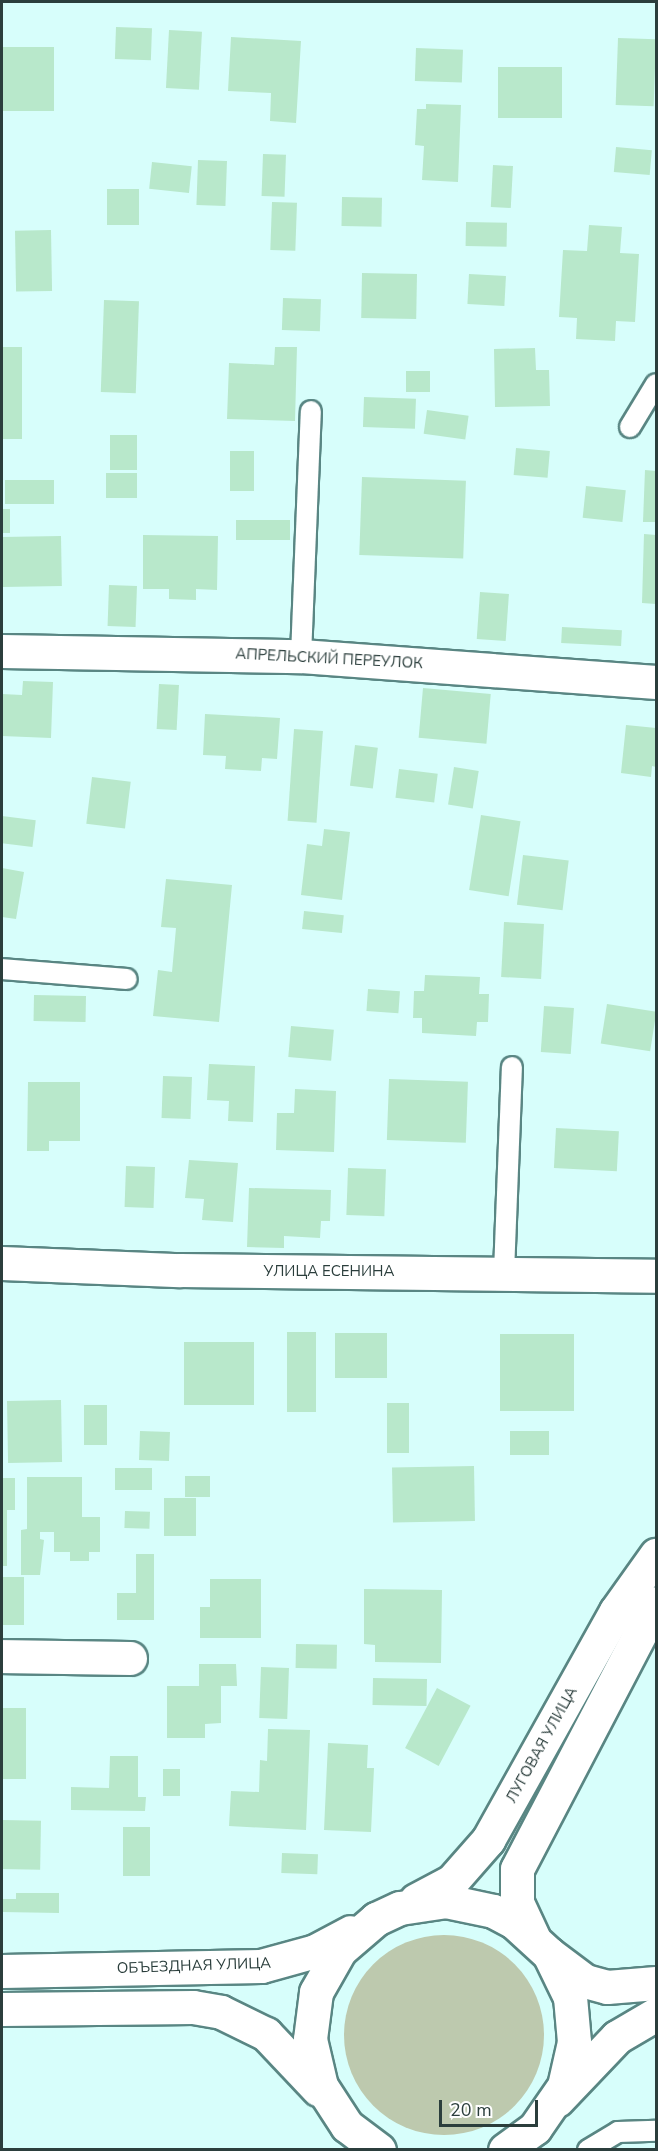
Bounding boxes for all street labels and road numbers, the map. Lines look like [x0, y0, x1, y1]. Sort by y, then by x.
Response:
street label: АПРЕЛЬСКИЙ ПЕРЕУЛОК [235, 645, 423, 673]
street label: УЛИЦА ЕСЕНИНА [264, 1263, 394, 1281]
street label: ЛУГОВАЯ УЛИЦА [503, 1684, 581, 1806]
street label: ОБЪЕЗДНАЯ УЛИЦА [117, 1954, 271, 1978]

